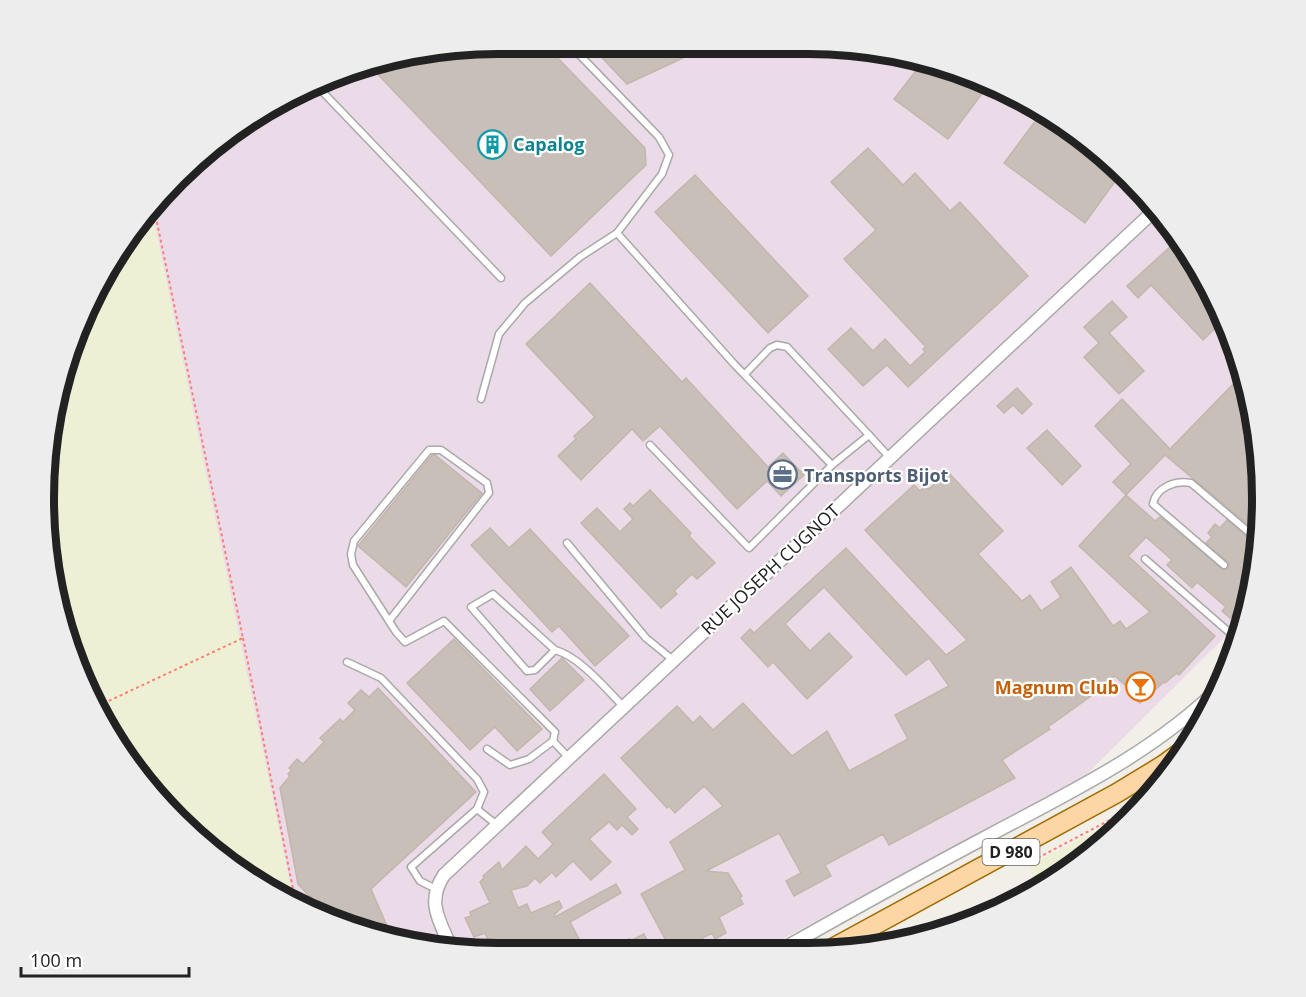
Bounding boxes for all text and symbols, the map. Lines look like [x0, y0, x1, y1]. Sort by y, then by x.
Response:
building icon: Capalog [476, 128, 508, 160]
place label: Capalog [513, 132, 584, 156]
office icon: Transports Bijot [767, 459, 799, 491]
place label: Transports Bijot [804, 463, 949, 487]
street label: RUE JOSEPH CUGNOT [695, 498, 845, 640]
bar icon: Magnum Club [1124, 671, 1156, 703]
place label: Magnum Club [995, 675, 1119, 699]
road number: D 980 [982, 839, 1040, 865]
scale bar [21, 940, 189, 978]
text: 100 m [30, 948, 82, 972]

